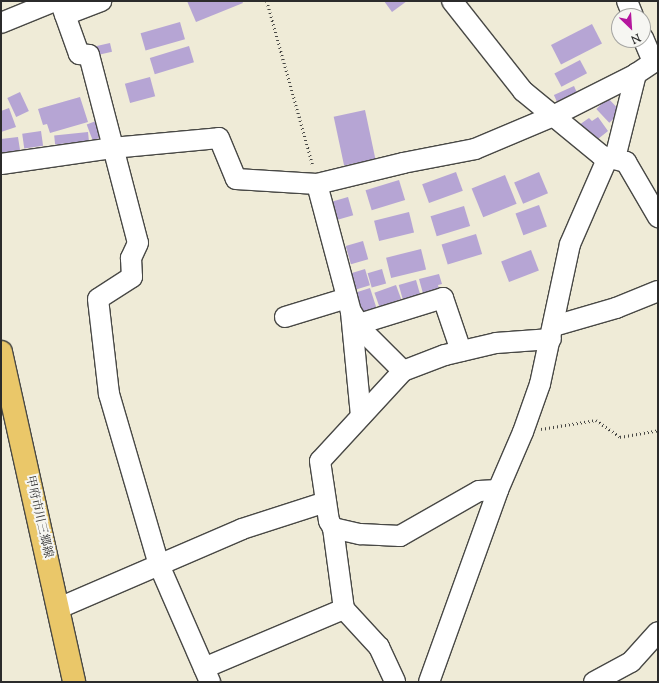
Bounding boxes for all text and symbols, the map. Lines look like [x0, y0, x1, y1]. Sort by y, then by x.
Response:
north arrow [611, 8, 651, 48]
text: N [628, 29, 643, 47]
street label: 甲府市川三郷線 [22, 474, 54, 560]

